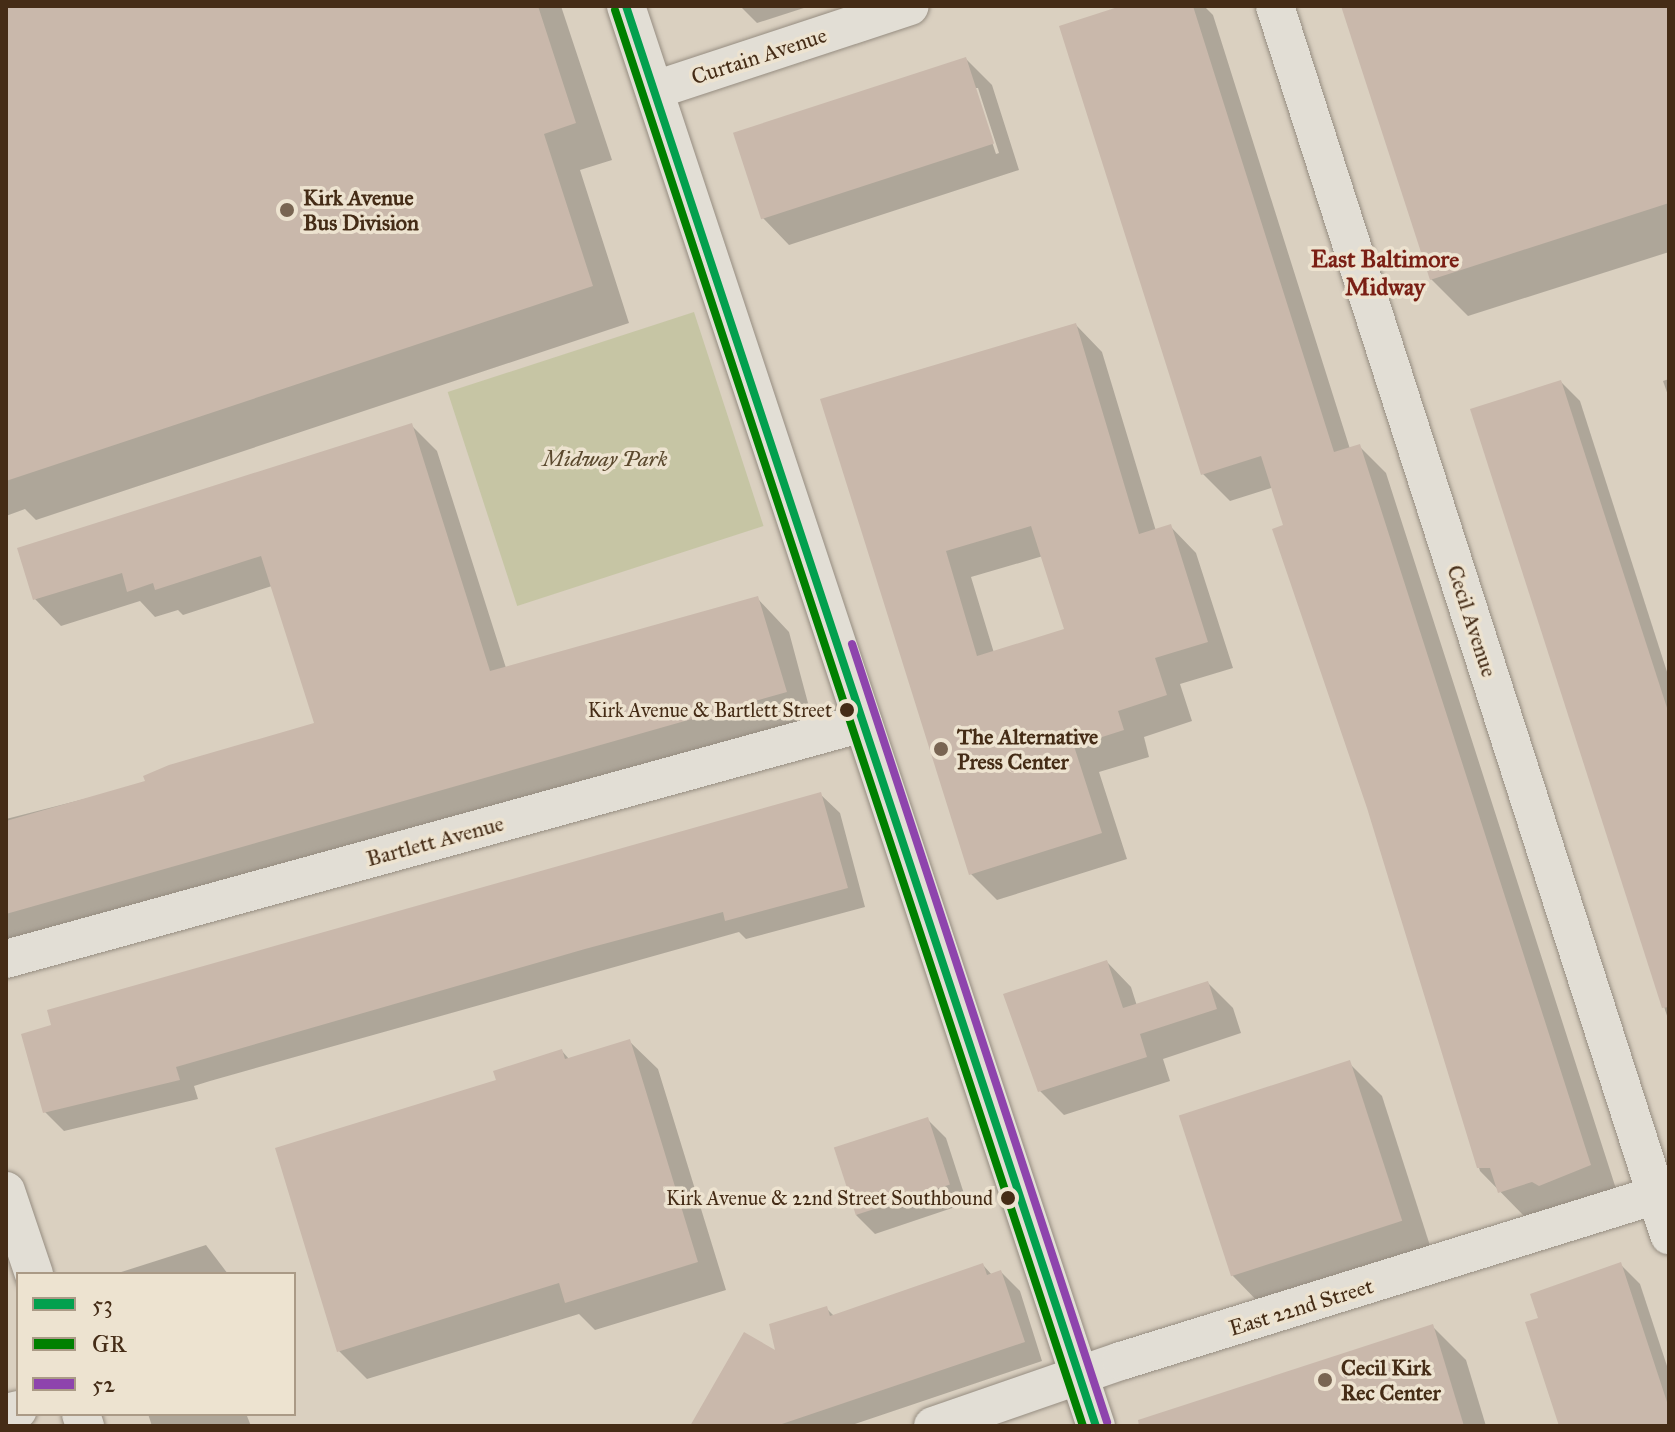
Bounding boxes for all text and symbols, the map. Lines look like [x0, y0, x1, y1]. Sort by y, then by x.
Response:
street label: Curtain Avenue [688, 22, 830, 90]
place label: Kirk Avenue Bus Division [303, 184, 419, 236]
marker: Kirk Avenue Bus Division [278, 201, 296, 219]
district label: East Baltimore Midway [1311, 246, 1459, 302]
park label: Midway Park [542, 446, 668, 472]
street label: Cecil Avenue [1441, 562, 1503, 680]
place label: Kirk Avenue & Bartlett Street [588, 698, 832, 722]
marker: Kirk Avenue & Bartlett Street [839, 702, 855, 718]
place label: The Alternative Press Center [957, 723, 1098, 774]
marker: The Alternative Press Center [932, 740, 950, 758]
street label: Bartlett Avenue [363, 810, 507, 872]
place label: Kirk Avenue & 22nd Street Southbound [666, 1186, 993, 1210]
marker: Kirk Avenue & 22nd Street Southbound [1000, 1190, 1016, 1206]
legend [16, 1272, 296, 1416]
street label: East 22nd Street [1226, 1273, 1376, 1341]
text: 53 [92, 1289, 113, 1319]
text: GR [92, 1329, 126, 1359]
place label: Cecil Kirk Rec Center [1341, 1354, 1441, 1406]
text: 52 [92, 1369, 115, 1399]
marker: Cecil Kirk Rec Center [1316, 1371, 1334, 1389]

